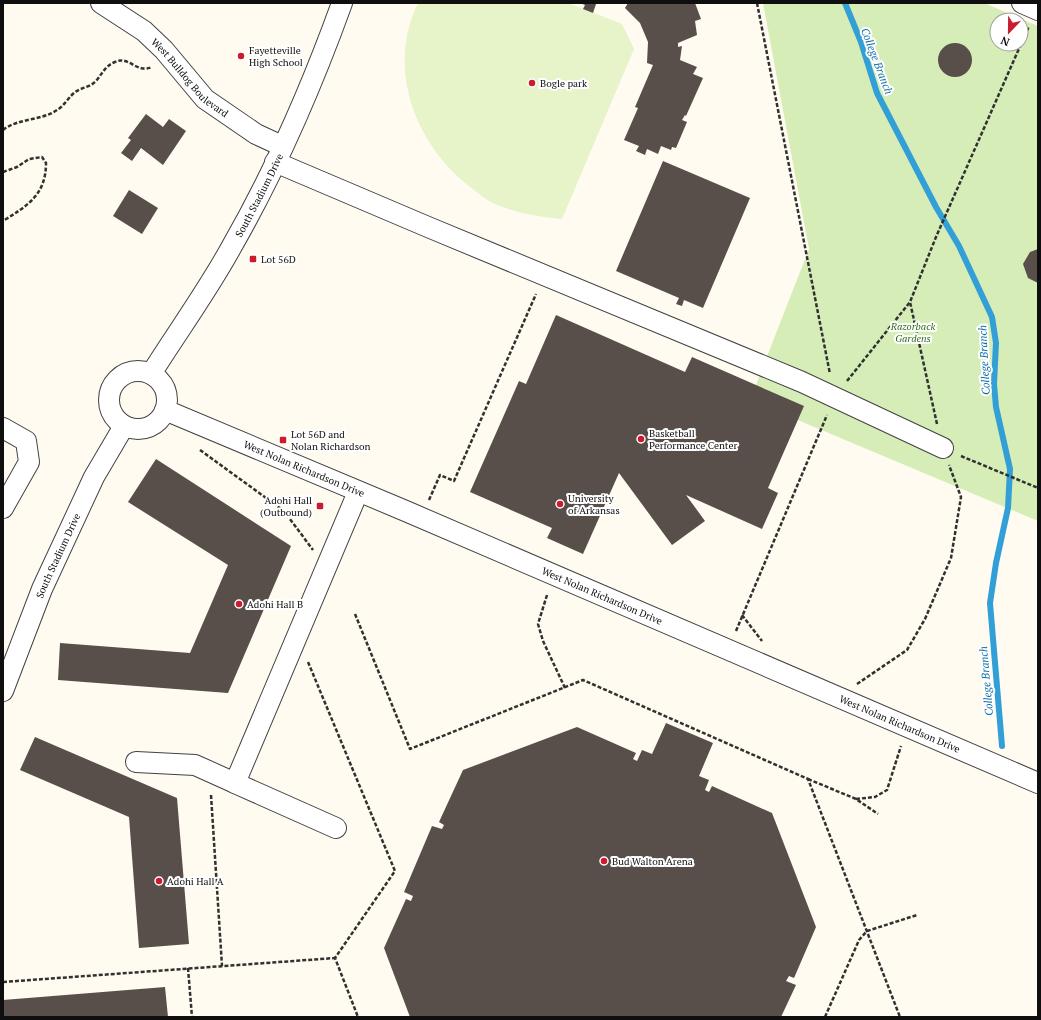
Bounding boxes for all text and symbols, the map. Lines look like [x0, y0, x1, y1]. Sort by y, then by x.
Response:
north arrow [989, 12, 1029, 52]
water label: College Branch [858, 26, 896, 96]
text: N [998, 33, 1012, 49]
street label: West Bulldog Boulevard [148, 35, 231, 120]
place label: Fayetteville High School [249, 44, 303, 69]
marker: Fayetteville High School [236, 51, 246, 61]
place label: Bogle park [540, 77, 588, 90]
marker: Bogle park [527, 78, 537, 88]
street label: South Stadium Drive [232, 152, 286, 239]
place label: Lot 56D [261, 253, 296, 266]
marker: Lot 56D [248, 254, 258, 264]
park label: Razorback Gardens [890, 320, 935, 345]
water label: College Branch [975, 325, 993, 395]
place label: Basketball Performance Center [649, 427, 738, 452]
place label: Lot 56D and Nolan Richardson [291, 428, 370, 453]
marker: Basketball Performance Center [636, 434, 646, 444]
marker: Lot 56D and Nolan Richardson [278, 435, 288, 445]
street label: West Nolan Richardson Drive [242, 438, 367, 500]
place label: University of Arkansas [568, 492, 620, 517]
place label: Adohi Hall (Outbound) [260, 494, 312, 519]
marker: University of Arkansas [555, 499, 565, 509]
marker: Adohi Hall (Outbound) [315, 501, 325, 511]
street label: South Stadium Drive [33, 511, 83, 600]
street label: West Nolan Richardson Drive [540, 564, 664, 628]
place label: Adohi Hall B [247, 598, 303, 611]
marker: Adohi Hall B [234, 599, 244, 609]
water label: College Branch [976, 645, 996, 717]
street label: West Nolan Richardson Drive [837, 692, 962, 756]
place label: Bud Walton Arena [612, 855, 693, 868]
marker: Bud Walton Arena [599, 856, 609, 866]
place label: Adohi Hall A [167, 875, 224, 888]
marker: Adohi Hall A [154, 876, 164, 886]

